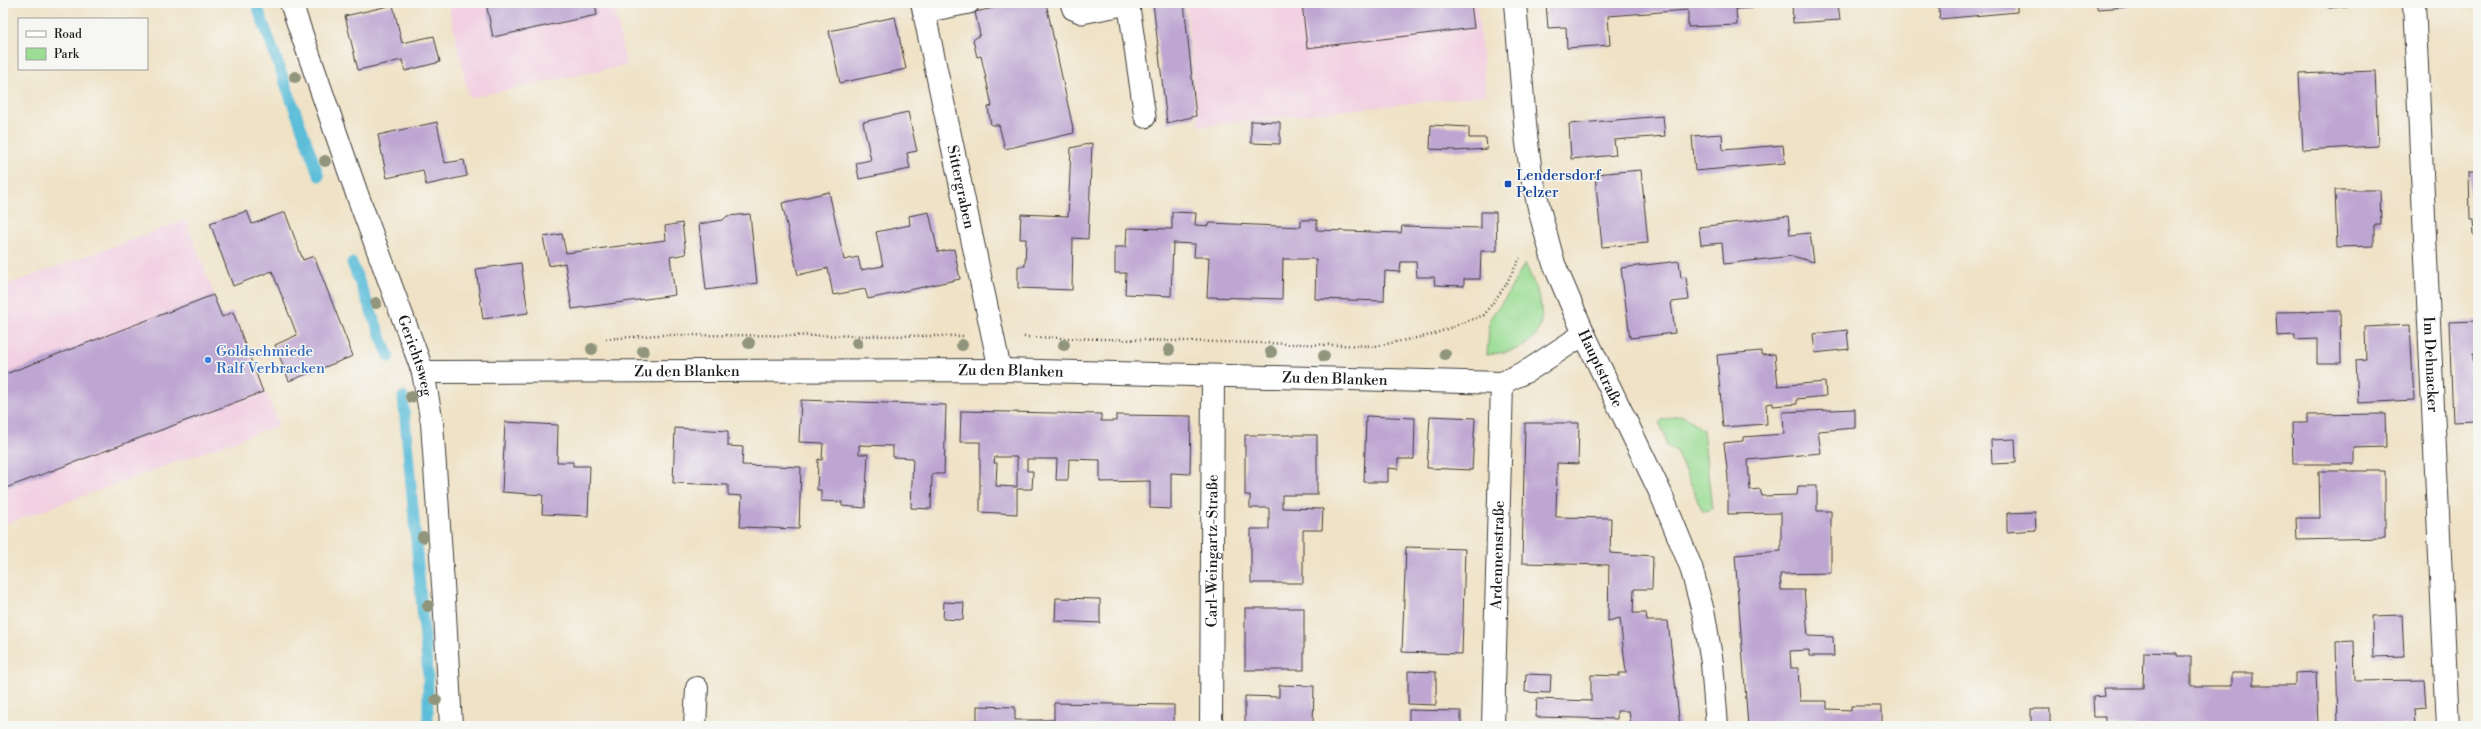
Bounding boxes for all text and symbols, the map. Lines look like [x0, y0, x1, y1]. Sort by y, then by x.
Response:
legend [18, 18, 148, 70]
text: Road [54, 27, 82, 42]
text: Park [54, 47, 80, 62]
street label: Sittergraben [942, 143, 979, 231]
place label: Lendersdorf Pelzer [1516, 166, 1601, 202]
marker: Lendersdorf Pelzer [1503, 179, 1513, 189]
street label: Gerichtsweg [393, 312, 436, 398]
street label: Im Dehnacker [2419, 316, 2442, 414]
street label: Hauptstraße [1573, 327, 1627, 411]
place label: Goldschmiede Ralf Verbracken [216, 342, 325, 378]
marker: Goldschmiede Ralf Verbracken [203, 355, 213, 365]
street label: Zu den Blanken [958, 361, 1064, 382]
street label: Zu den Blanken [634, 362, 740, 381]
street label: Zu den Blanken [1282, 368, 1388, 390]
street label: Carl-Weingartz-Straße [1203, 474, 1222, 628]
street label: Ardennenstraße [1487, 500, 1509, 611]

